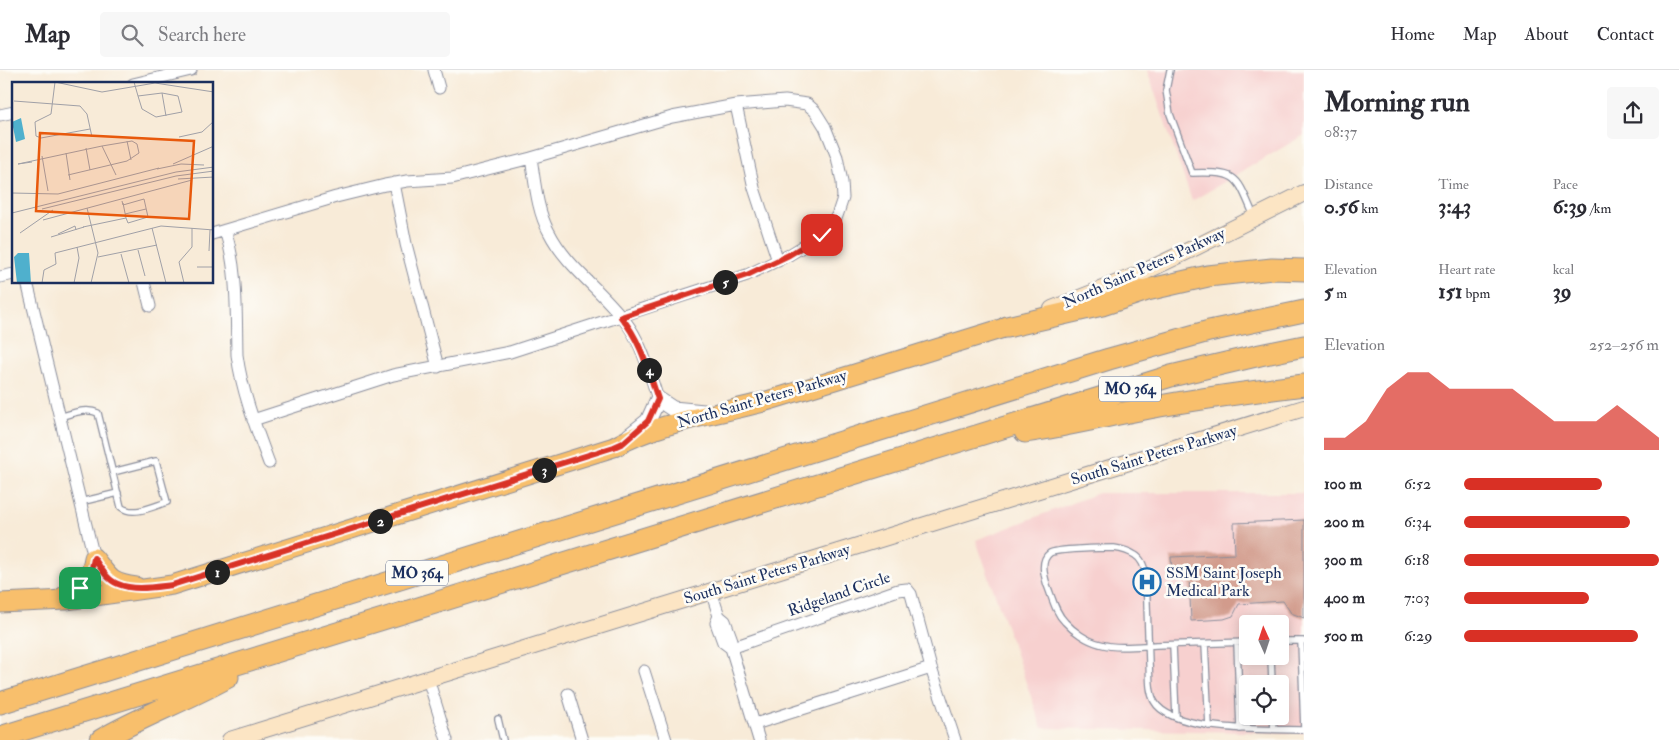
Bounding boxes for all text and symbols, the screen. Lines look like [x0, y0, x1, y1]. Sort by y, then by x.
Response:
search box [100, 12, 450, 57]
text: Map [25, 19, 70, 50]
icon: search [118, 21, 146, 49]
text: Search here [158, 23, 246, 47]
text: Home [1390, 23, 1435, 46]
text: Map [1463, 23, 1497, 46]
text: About [1525, 23, 1569, 46]
text: Contact [1597, 23, 1654, 46]
inset map [12, 82, 214, 284]
text: Morning run [1324, 85, 1470, 120]
button: share [1607, 87, 1659, 139]
text: 08:37 [1324, 122, 1357, 142]
text: Distance [1324, 176, 1373, 193]
text: Time [1438, 176, 1469, 193]
text: Pace [1553, 176, 1578, 193]
text: 0.56 [1324, 193, 1358, 220]
text: 3:43 [1438, 193, 1471, 220]
text: 6:39 [1553, 193, 1587, 220]
text: km [1358, 200, 1379, 217]
text: /km [1587, 200, 1611, 217]
pin [801, 214, 843, 256]
icon: check [808, 221, 836, 249]
street label: North Saint Peters Parkway [1060, 223, 1229, 313]
text: Elevation [1324, 261, 1377, 278]
text: Heart rate [1438, 261, 1495, 278]
text: kcal [1553, 261, 1574, 278]
pin: 5 [712, 270, 738, 294]
text: 5 [722, 274, 729, 291]
text: 5 [1324, 278, 1333, 305]
text: 151 [1438, 278, 1463, 305]
text: 39 [1553, 278, 1571, 305]
text: m [1333, 285, 1347, 302]
text: bpm [1463, 285, 1490, 302]
text: Elevation [1324, 335, 1385, 355]
text: 252–256 m [1589, 335, 1659, 355]
pin: 4 [636, 358, 662, 382]
text: 4 [646, 362, 653, 379]
street label: North Saint Peters Parkway [675, 365, 850, 433]
road number: MO 364 [1099, 376, 1161, 402]
street label: South Saint Peters Parkway [1068, 420, 1240, 490]
pin: 3 [532, 458, 556, 482]
text: 3 [542, 462, 547, 479]
text: 100 m [1324, 474, 1362, 494]
text: 6:52 [1404, 474, 1431, 494]
pin: 2 [368, 508, 392, 534]
text: 200 m [1324, 512, 1364, 532]
text: 6:34 [1404, 512, 1431, 532]
text: 2 [377, 513, 384, 530]
street label: South Saint Peters Parkway [681, 539, 853, 609]
text: 300 m [1324, 550, 1362, 570]
text: 6:18 [1404, 550, 1429, 570]
pin: 1 [204, 560, 230, 584]
road number: MO 364 [386, 560, 448, 586]
place label: SSM Saint Joseph Medical Park [1166, 563, 1282, 601]
text: 1 [215, 564, 220, 581]
pin [59, 567, 101, 609]
street label: Ridgeland Circle [785, 567, 893, 621]
hospital icon: SSM Saint Joseph Medical Park [1132, 567, 1162, 597]
icon: arrive [66, 574, 94, 602]
text: 400 m [1324, 588, 1365, 608]
text: 7:03 [1404, 588, 1430, 608]
north arrow [1239, 615, 1289, 665]
map controls [1239, 615, 1289, 725]
text: 500 m [1324, 626, 1363, 646]
text: 6:29 [1404, 626, 1432, 646]
button: locate [1239, 675, 1289, 725]

